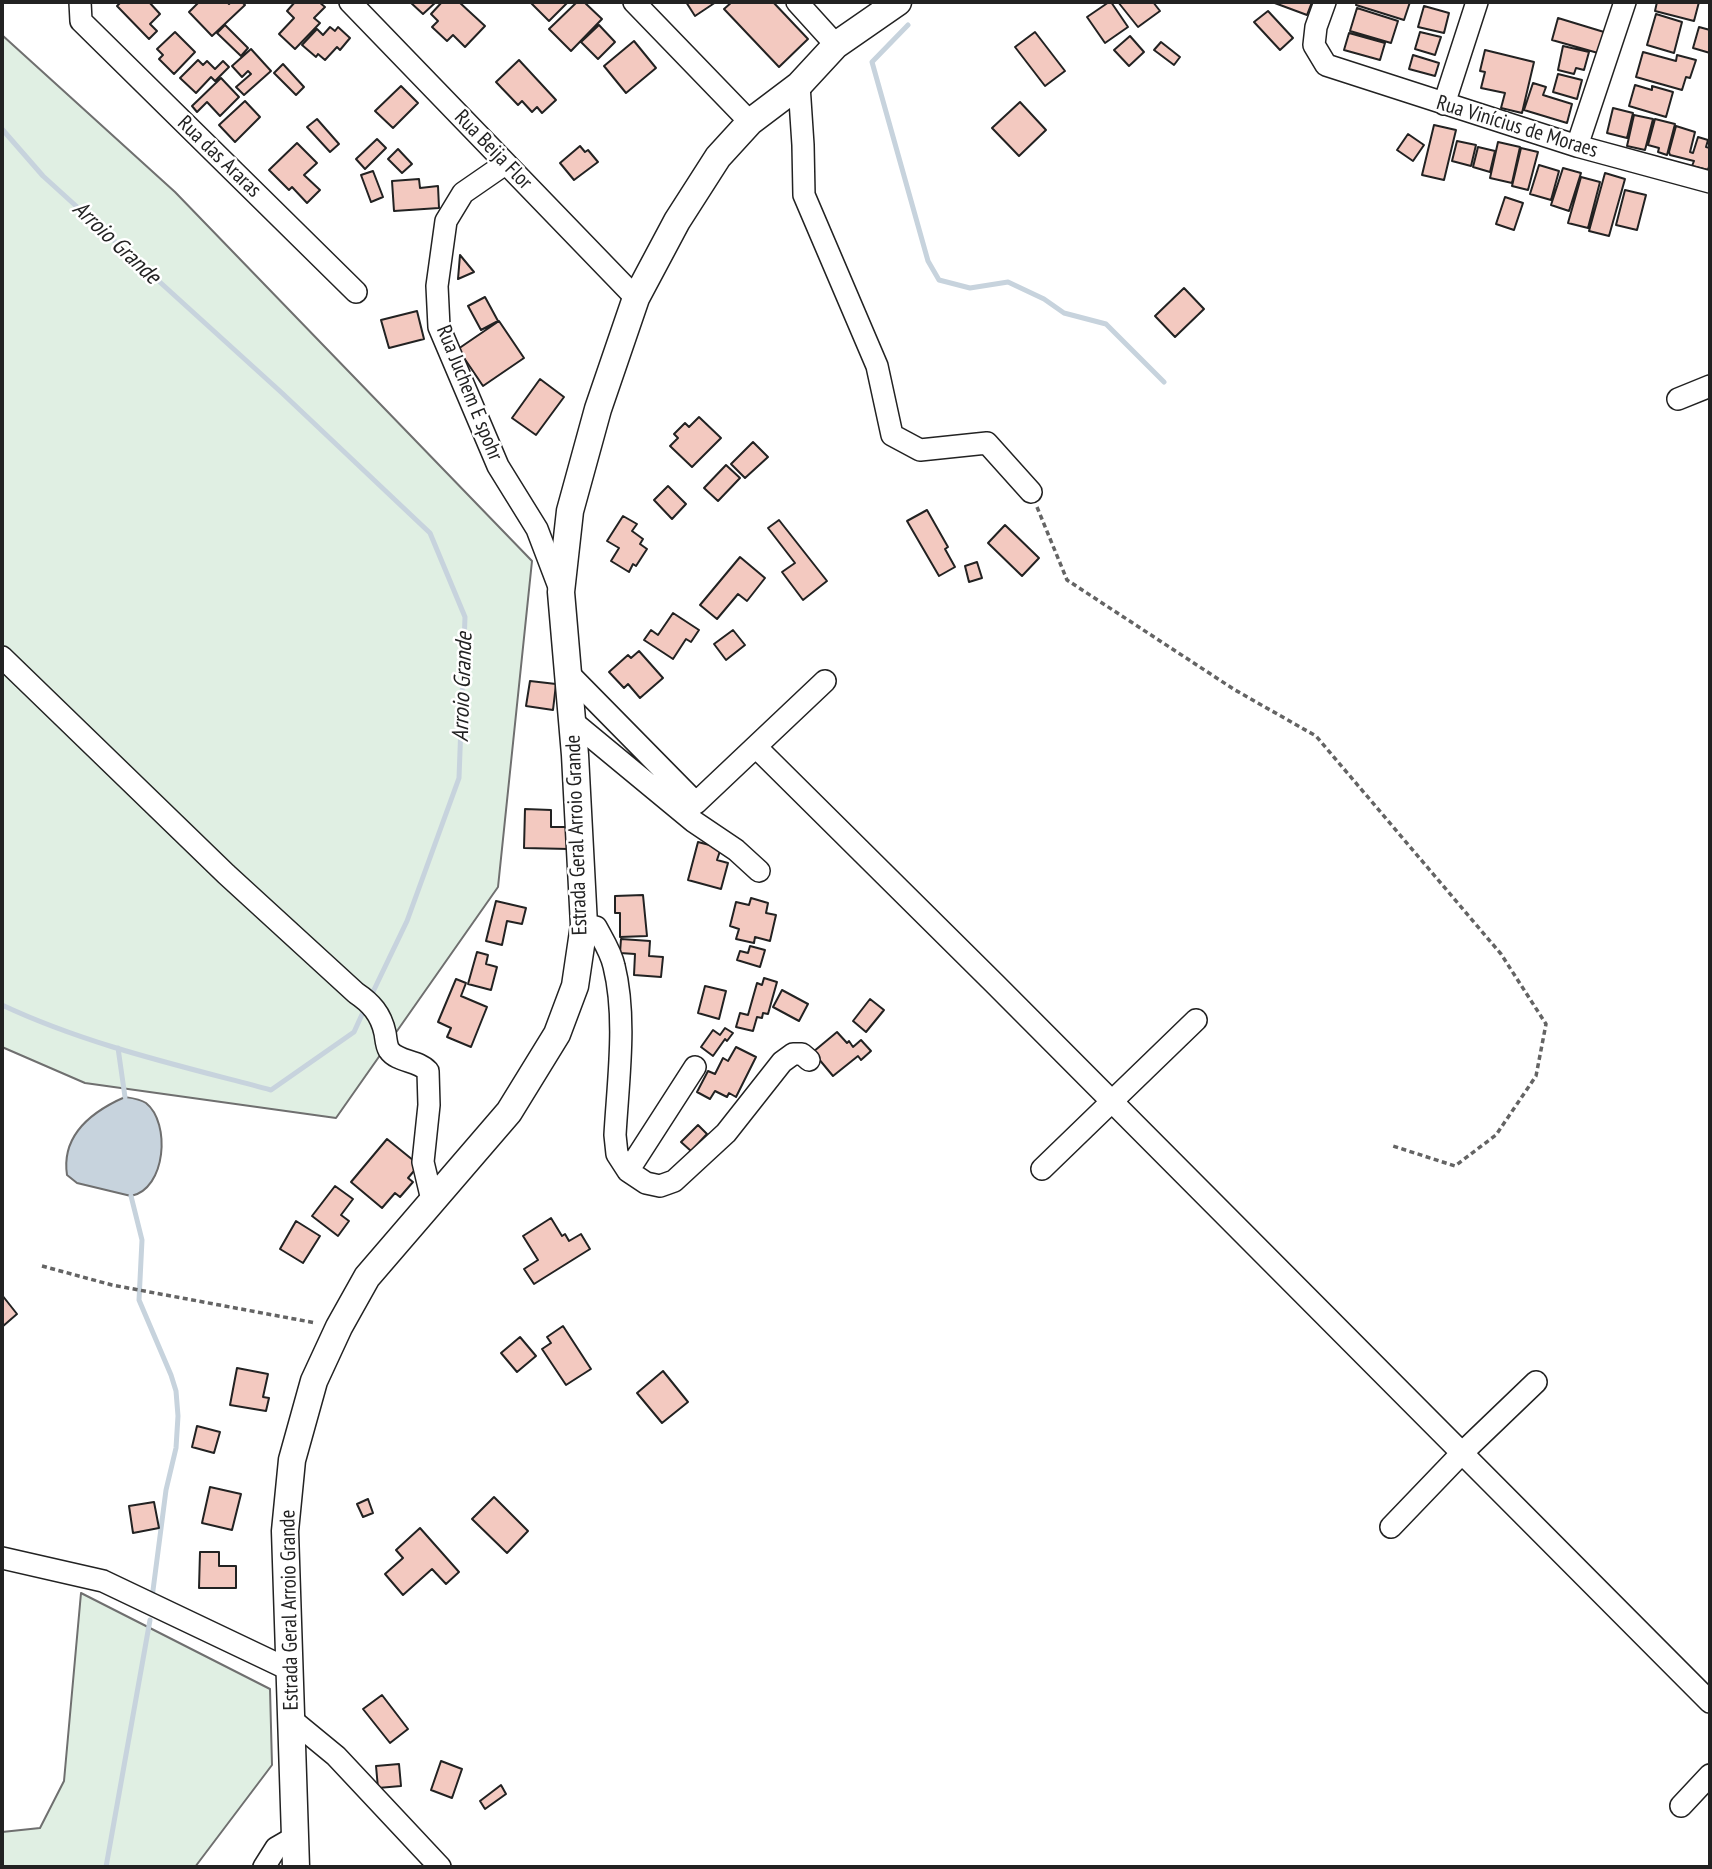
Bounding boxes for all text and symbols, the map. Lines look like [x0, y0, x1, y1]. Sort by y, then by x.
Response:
street label: Rua Vinícius de Moraes [1433, 90, 1601, 164]
street label: Rua Beija Flor [449, 105, 537, 195]
street label: Rua das Araras [172, 111, 266, 203]
water label: Arroio Grande [67, 196, 165, 290]
street label: Rua Juchem E spohr [430, 322, 508, 464]
water label: Arroio Grande [447, 632, 479, 742]
street label: Estrada Geral Arroio Grande [561, 734, 593, 936]
street label: Estrada Geral Arroio Grande [276, 1510, 304, 1710]

